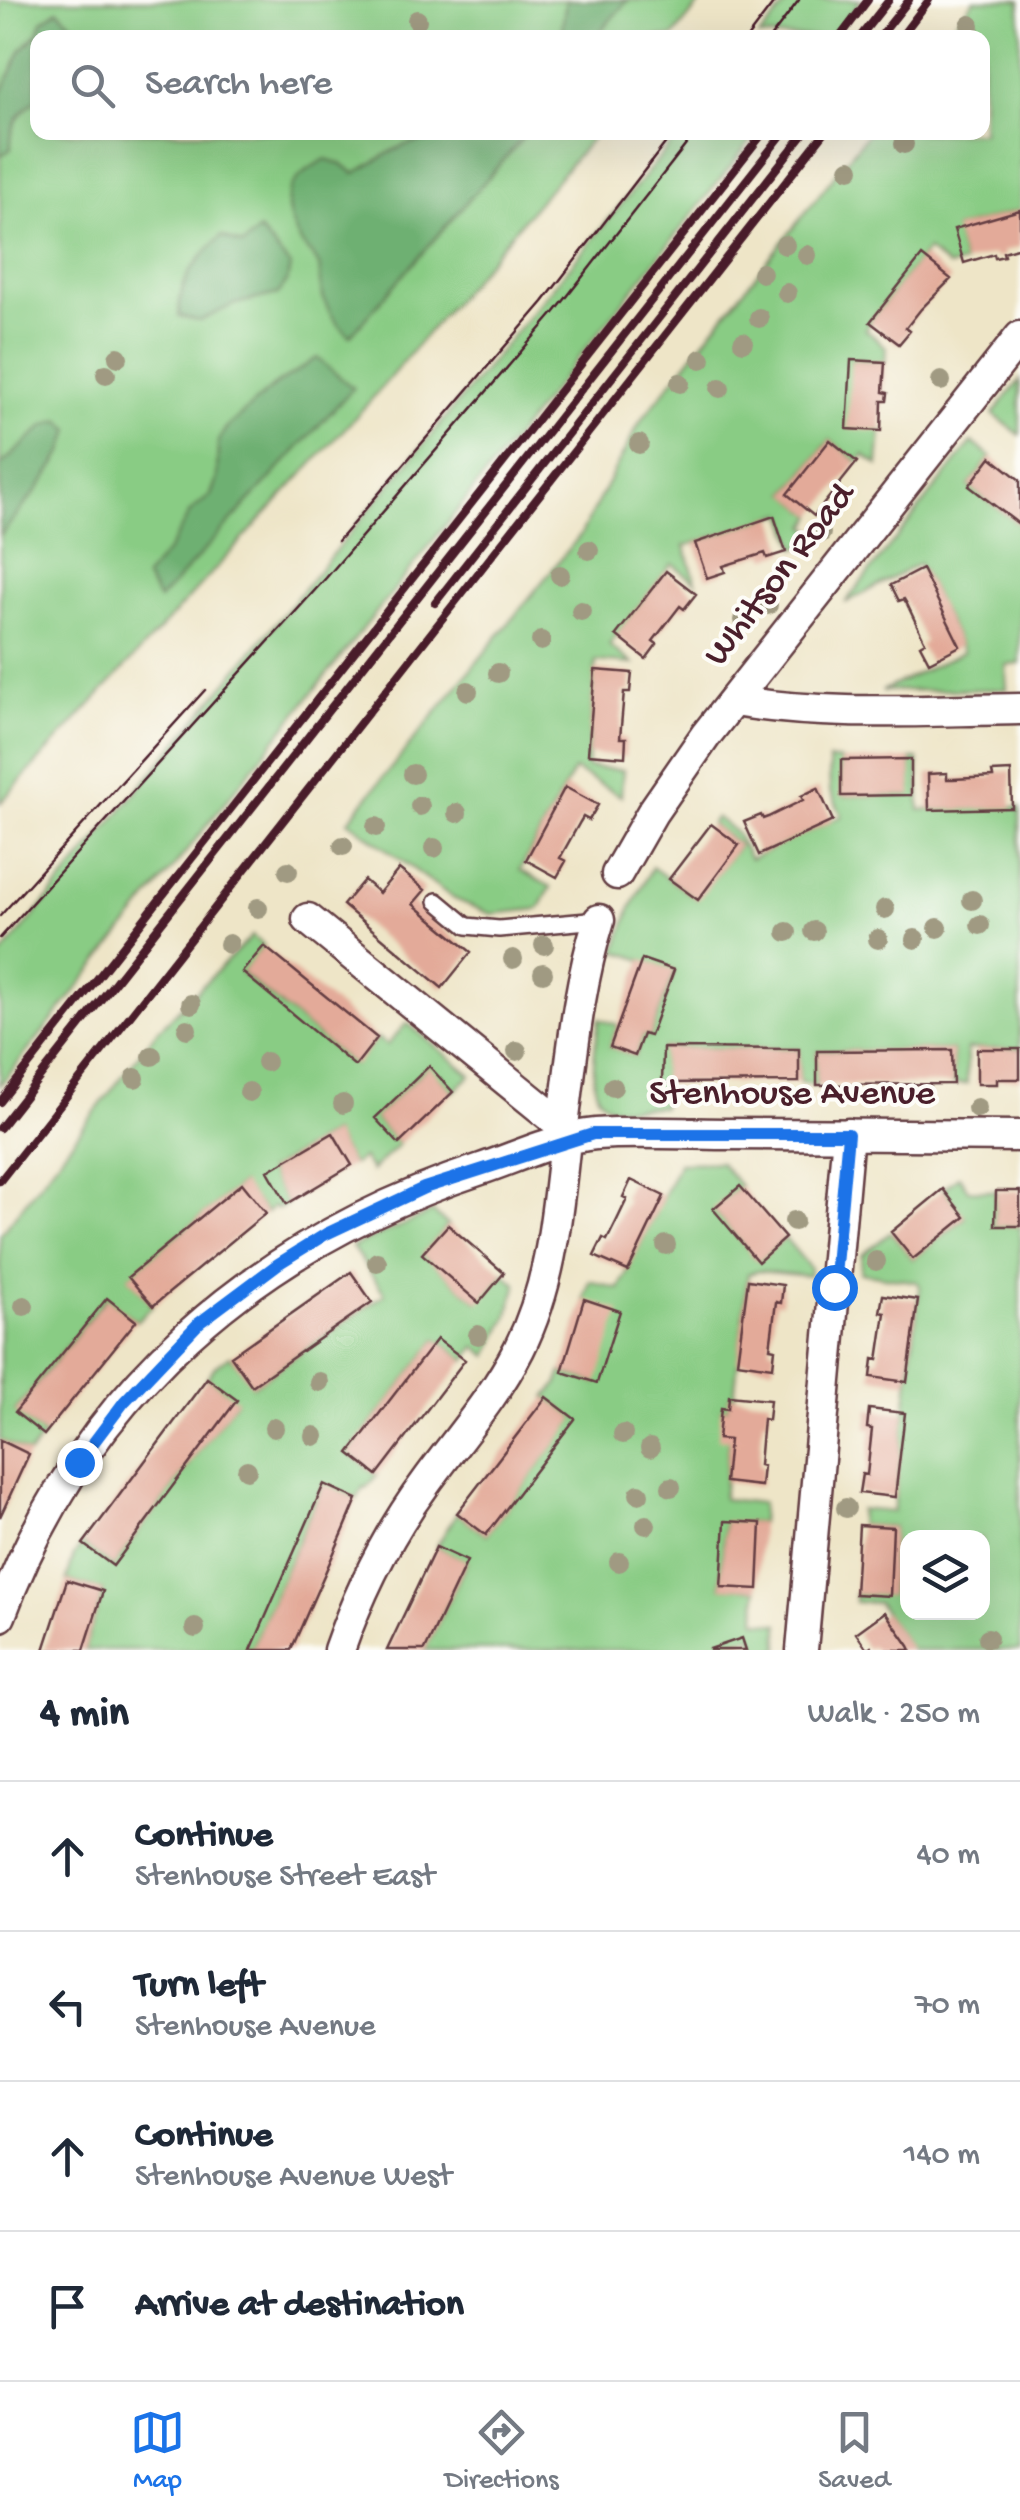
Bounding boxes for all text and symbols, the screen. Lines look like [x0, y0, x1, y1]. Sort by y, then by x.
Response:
search box [30, 30, 990, 140]
icon: search [65, 58, 120, 113]
text: Search here [145, 63, 332, 107]
street label: Whitson Road [696, 474, 868, 676]
street label: Stenhouse Avenue [649, 1073, 935, 1117]
route start [812, 1265, 858, 1311]
route end [57, 1440, 103, 1486]
map controls [900, 1530, 990, 1620]
button: layers [900, 1530, 990, 1620]
text: 4 min [40, 1691, 129, 1740]
text: Walk · 250 m [808, 1696, 980, 1734]
text: Continue [135, 1815, 273, 1859]
icon: ahead [40, 1829, 95, 1884]
text: 40 m [916, 1837, 980, 1875]
text: Stenhouse Street East [135, 1859, 435, 1897]
text: Turn left [135, 1965, 263, 2009]
icon: left [40, 1979, 95, 2034]
text: 70 m [915, 1987, 980, 2025]
text: Stenhouse Avenue [135, 2009, 376, 2047]
text: Continue [135, 2115, 273, 2159]
icon: ahead [40, 2129, 95, 2184]
text: 140 m [903, 2137, 980, 2175]
text: Stenhouse Avenue West [135, 2159, 452, 2197]
icon: arrive [40, 2279, 95, 2334]
text: Arrive at destination [135, 2284, 464, 2328]
tab: Map [130, 2405, 185, 2498]
tab: Directions [445, 2405, 559, 2498]
tab: Saved [818, 2405, 890, 2498]

